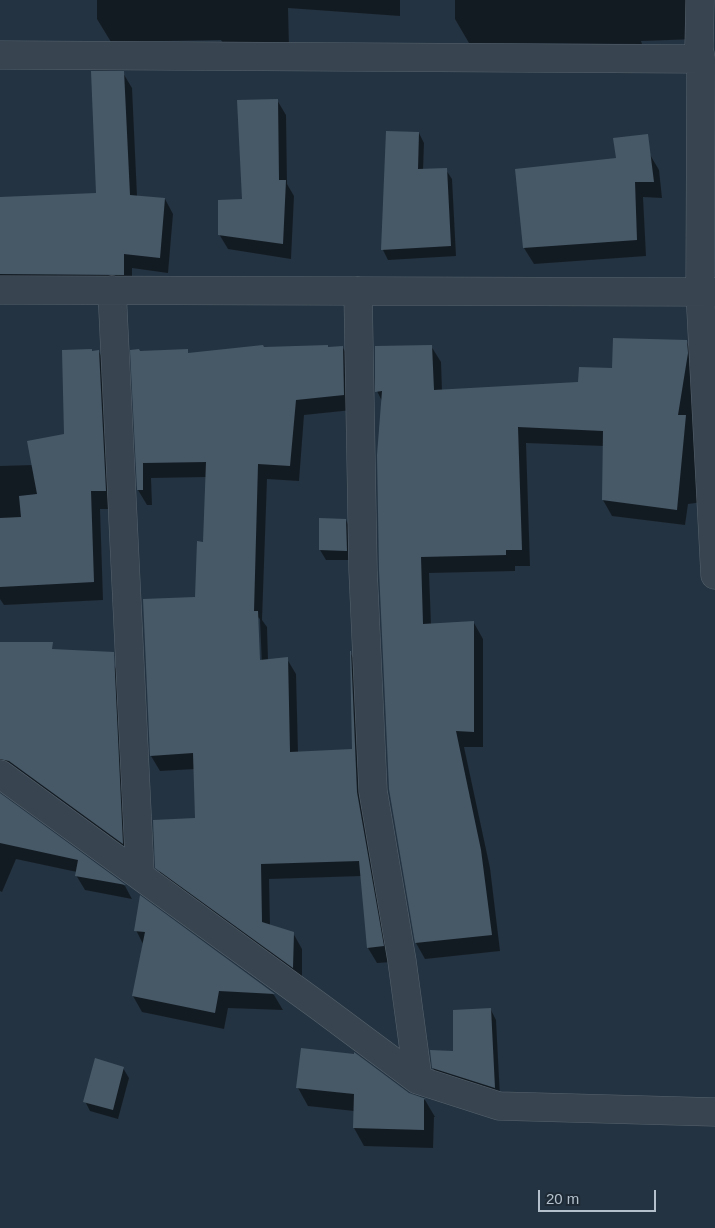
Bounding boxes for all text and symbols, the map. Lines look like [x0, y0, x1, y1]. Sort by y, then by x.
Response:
scale bar [540, 1180, 658, 1212]
text: 20 m [546, 1190, 579, 1207]

